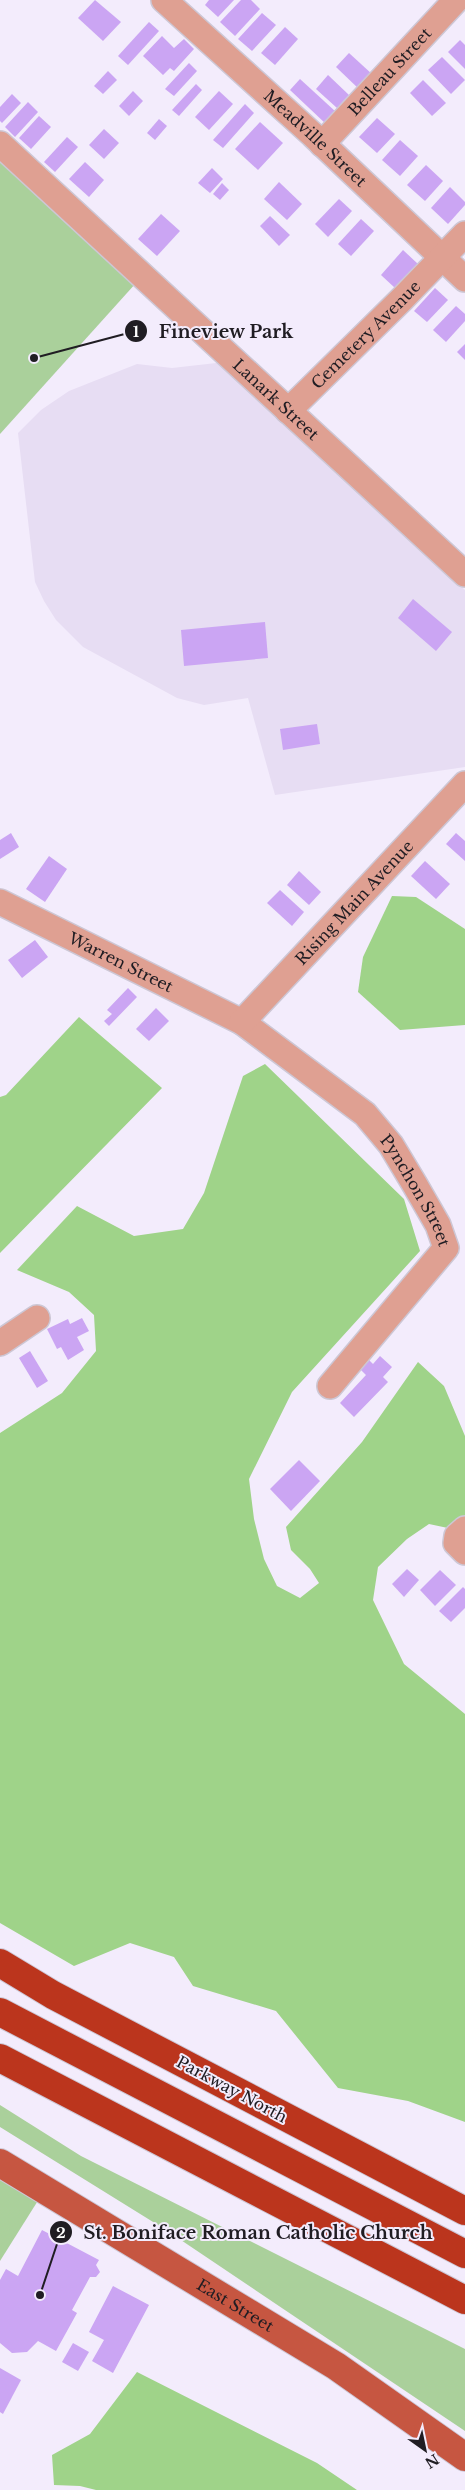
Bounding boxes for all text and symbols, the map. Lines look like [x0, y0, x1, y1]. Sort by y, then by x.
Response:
street label: Belleau Street [343, 23, 435, 120]
street label: Meadville Street [260, 85, 371, 191]
street label: Cemetery Avenue [307, 276, 425, 393]
callout: Fineview Park [123, 315, 303, 348]
text: Fineview Park [159, 321, 294, 343]
text: 1 [133, 322, 140, 341]
street label: Lanark Street [229, 354, 323, 444]
street label: Rising Main Avenue [291, 836, 417, 969]
street label: Warren Street [64, 927, 177, 996]
street label: Pynchon Street [376, 1130, 455, 1249]
street label: Parkway North [173, 2051, 291, 2127]
callout: St. Boniface Roman Catholic Church [49, 2216, 443, 2249]
text: St. Boniface Roman Catholic Church [83, 2222, 433, 2244]
text: 2 [56, 2223, 66, 2242]
street label: East Street [193, 2274, 278, 2336]
north arrow [400, 2425, 450, 2475]
text: N [422, 2450, 443, 2472]

